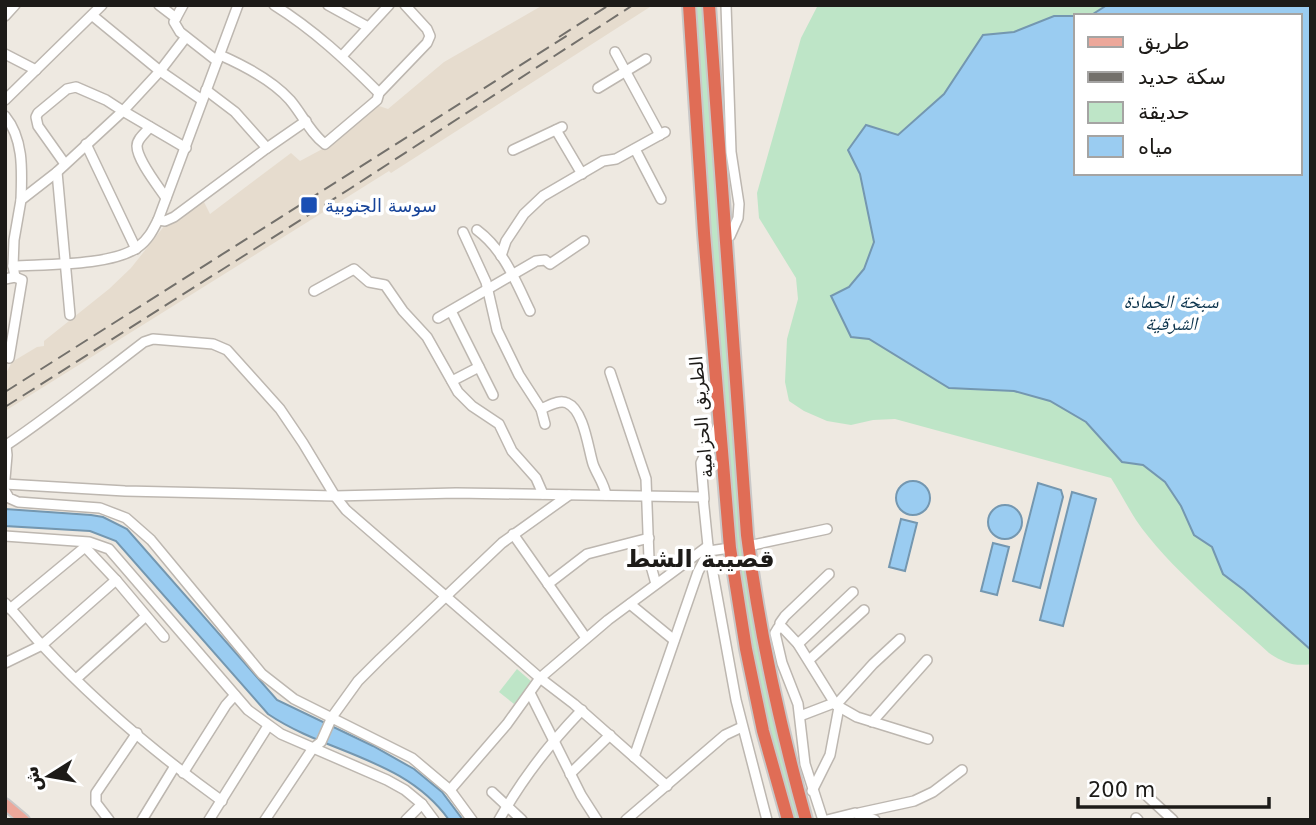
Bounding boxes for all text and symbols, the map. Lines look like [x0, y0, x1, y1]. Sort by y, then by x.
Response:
legend [1074, 14, 1302, 175]
text: طريق [1138, 30, 1190, 54]
text: سكة حديد [1138, 65, 1226, 89]
text: حديقة [1138, 100, 1190, 124]
text: مياه [1138, 135, 1173, 159]
marker: سوسة الجنوبية [299, 195, 319, 215]
place label: سوسة الجنوبية [325, 195, 437, 217]
water label: سبخة الحمادة الشرقية [1124, 290, 1219, 334]
street label: الطريق الحزامية [685, 355, 718, 479]
district label: قصيبة الشط [625, 545, 775, 573]
north arrow [14, 741, 84, 811]
text: ش [19, 764, 47, 794]
scale bar [1078, 766, 1269, 810]
text: 200 m [1088, 778, 1155, 802]

